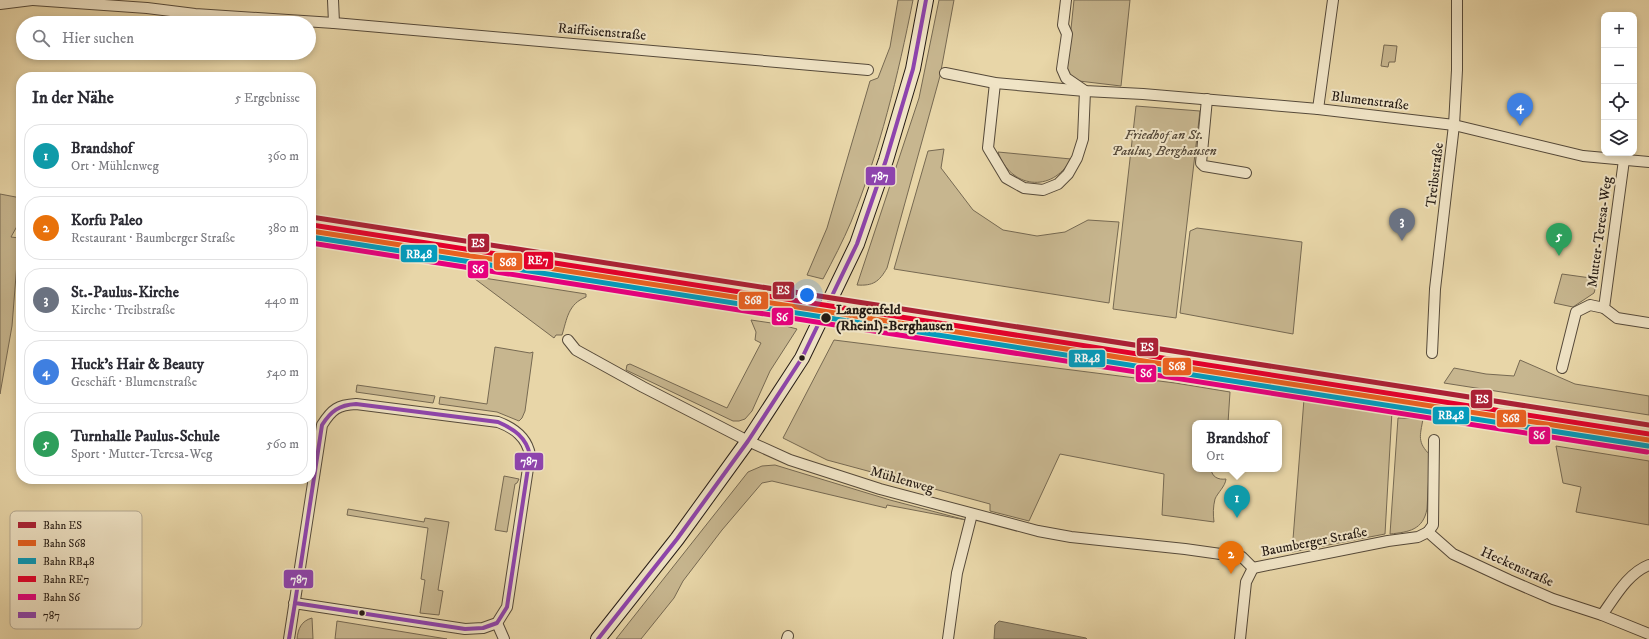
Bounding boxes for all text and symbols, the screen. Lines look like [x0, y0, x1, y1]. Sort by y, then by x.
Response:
map controls [1601, 12, 1637, 156]
button: + [1601, 12, 1637, 48]
search box [16, 16, 316, 60]
street label: Raiffeisenstraße [557, 19, 647, 45]
icon: search [30, 27, 52, 49]
text: Hier suchen [62, 29, 134, 48]
button: − [1601, 48, 1637, 84]
button: locate [1601, 84, 1637, 120]
text: In der Nähe [32, 87, 114, 109]
street label: Blumenstraße [1330, 87, 1410, 115]
text: 5 Ergebnisse [235, 90, 300, 106]
pin: 4 [1507, 93, 1533, 126]
button: layers [1601, 120, 1637, 156]
park label: Friedhof an St. Paulus, Berghausen [1111, 126, 1217, 160]
text: Brandshof [71, 139, 133, 158]
street label: Treibstraße [1422, 141, 1448, 208]
text: 1 [44, 148, 48, 164]
text: 360 m [268, 148, 299, 164]
text: Ort · Mühlenweg [71, 158, 159, 174]
line badge: 787 [865, 166, 896, 186]
text: 787 [871, 170, 889, 184]
street label: Mutter-Teresa-Weg [1583, 175, 1617, 289]
pin: 3 [1389, 208, 1415, 241]
text: Korfu Paleo [71, 211, 142, 230]
text: 2 [43, 220, 49, 236]
text: 380 m [268, 220, 299, 236]
pin: 5 [1546, 223, 1572, 256]
text: Restaurant · Baumberger Straße [71, 230, 235, 246]
line badge: ES [467, 233, 490, 253]
text: ES [471, 237, 485, 251]
line badge: RB48 [400, 244, 438, 263]
text: RB48 [406, 248, 433, 262]
line badge: RE7 [523, 251, 554, 270]
line badge: S68 [493, 252, 523, 271]
text: RE7 [528, 254, 549, 268]
text: S68 [500, 256, 517, 270]
line badge: S6 [467, 260, 489, 279]
text: S6 [472, 263, 485, 277]
line badge: ES [772, 281, 795, 300]
text: St.-Paulus-Kirche [71, 283, 179, 302]
text: ES [776, 284, 790, 298]
your location [797, 285, 817, 305]
line badge: S68 [738, 291, 769, 310]
text: 3 [44, 292, 48, 308]
text: 440 m [264, 292, 299, 308]
text: S68 [745, 294, 762, 308]
place label: Langenfeld (Rheinl)-Berghausen [836, 301, 954, 335]
text: Kirche · Treibstraße [71, 302, 175, 318]
line badge: S6 [771, 307, 794, 326]
text: S6 [776, 311, 789, 325]
marker: Langenfeld (Rheinl)-Berghausen [819, 311, 833, 325]
line badge: ES [1136, 337, 1159, 357]
text: ES [1140, 341, 1154, 355]
line badge: RB48 [1068, 349, 1106, 368]
text: RB48 [1074, 352, 1101, 366]
unlabelled marker [797, 353, 807, 363]
text: Huck's Hair & Beauty [71, 355, 204, 374]
line badge: S68 [1162, 357, 1192, 376]
text: S68 [1169, 360, 1186, 374]
text: 4 [42, 364, 50, 380]
text: 540 m [266, 364, 299, 380]
line badge: S6 [1135, 364, 1157, 383]
text: S6 [1140, 367, 1153, 381]
text: Geschäft · Blumenstraße [71, 374, 197, 390]
line badge: ES [1470, 389, 1493, 409]
text: ES [1475, 393, 1489, 407]
line badge: RB48 [1432, 406, 1470, 425]
text: RB48 [1438, 409, 1465, 423]
line badge: S68 [1496, 409, 1527, 428]
text: S68 [1503, 412, 1520, 426]
popup [1192, 420, 1282, 472]
line badge: S6 [1528, 426, 1551, 445]
text: Turnhalle Paulus-Schule [71, 427, 220, 446]
text: Brandshof [1206, 429, 1268, 448]
text: S6 [1533, 429, 1546, 443]
text: 5 [43, 436, 49, 452]
text: 560 m [266, 436, 299, 452]
text: Sport · Mutter-Teresa-Weg [71, 446, 212, 462]
text: Ort [1206, 448, 1224, 464]
line badge: 787 [514, 452, 544, 471]
text: 787 [520, 455, 538, 469]
street label: Mühlenweg [868, 462, 936, 498]
pin: 1 [1224, 485, 1250, 518]
legend [10, 511, 142, 629]
text: Bahn ES [43, 519, 82, 533]
street label: Baumberger Straße [1259, 523, 1369, 561]
text: Bahn S68 [43, 537, 86, 551]
pin: 2 [1218, 541, 1244, 574]
street label: Heckenstraße [1478, 543, 1556, 591]
text: Bahn RB48 [43, 555, 95, 569]
line badge: 787 [283, 569, 314, 589]
text: Bahn RE7 [43, 573, 90, 587]
text: 787 [290, 573, 308, 587]
text: Bahn S6 [43, 591, 81, 605]
unlabelled marker [357, 608, 367, 618]
text: 787 [43, 609, 60, 623]

